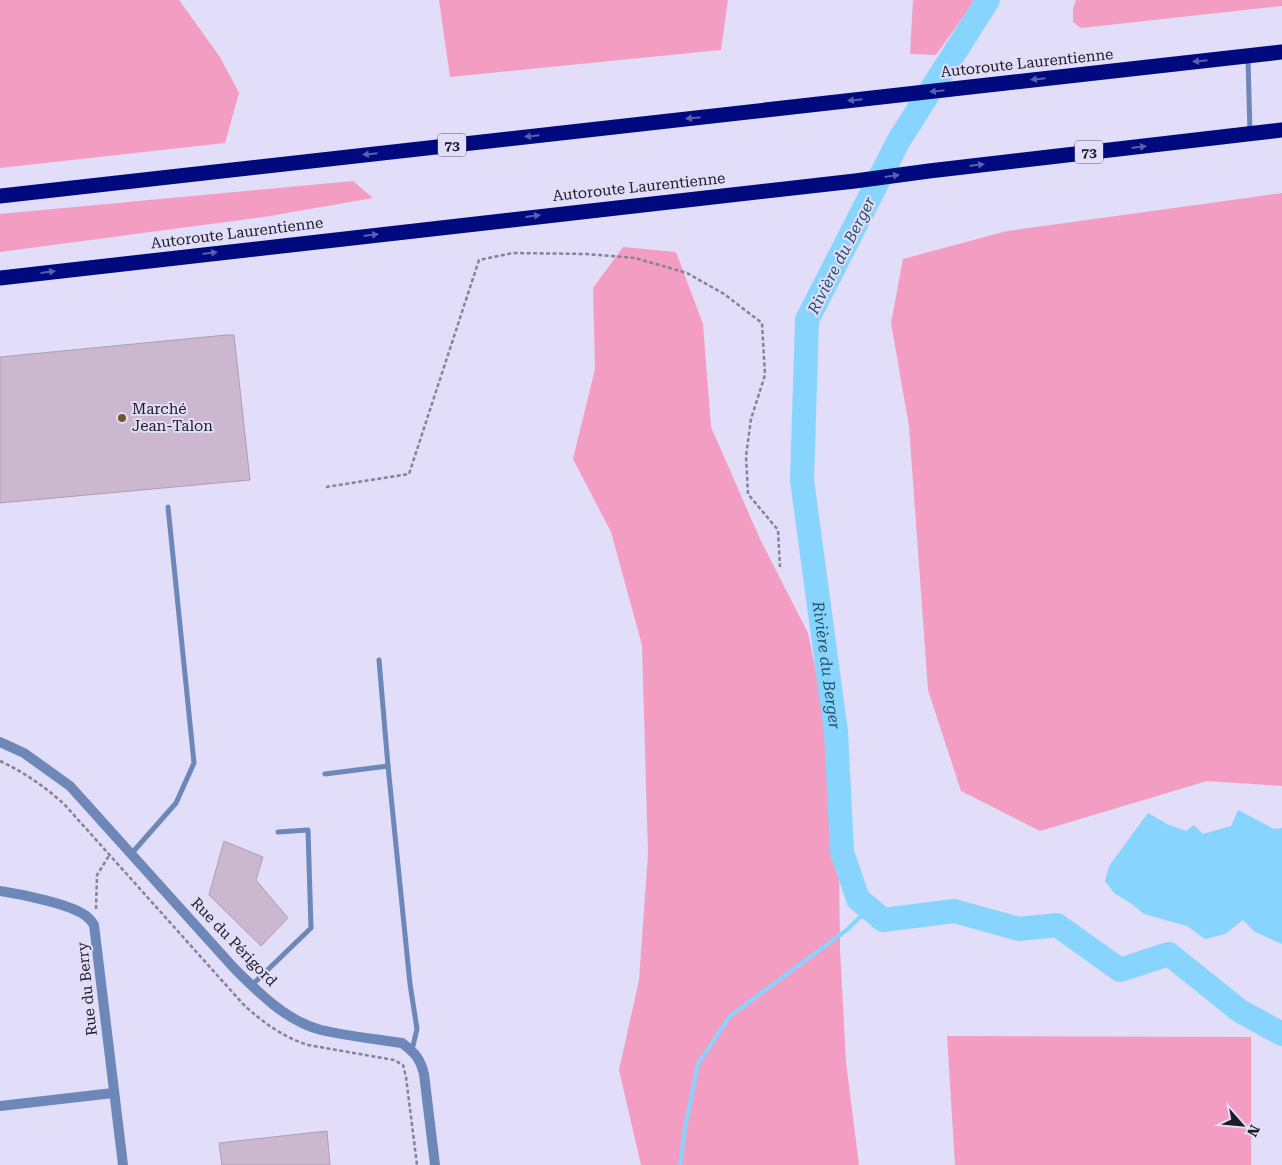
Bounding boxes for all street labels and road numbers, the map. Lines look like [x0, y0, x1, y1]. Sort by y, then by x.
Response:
street label: Autoroute Laurentienne [940, 45, 1114, 81]
road number: 73 [438, 134, 466, 156]
road number: 73 [1075, 140, 1103, 163]
street label: Autoroute Laurentienne [552, 169, 726, 205]
street label: Autoroute Laurentienne [150, 214, 324, 252]
street label: Rue du Périgord [187, 894, 281, 990]
street label: Rue du Berry [73, 941, 101, 1037]

